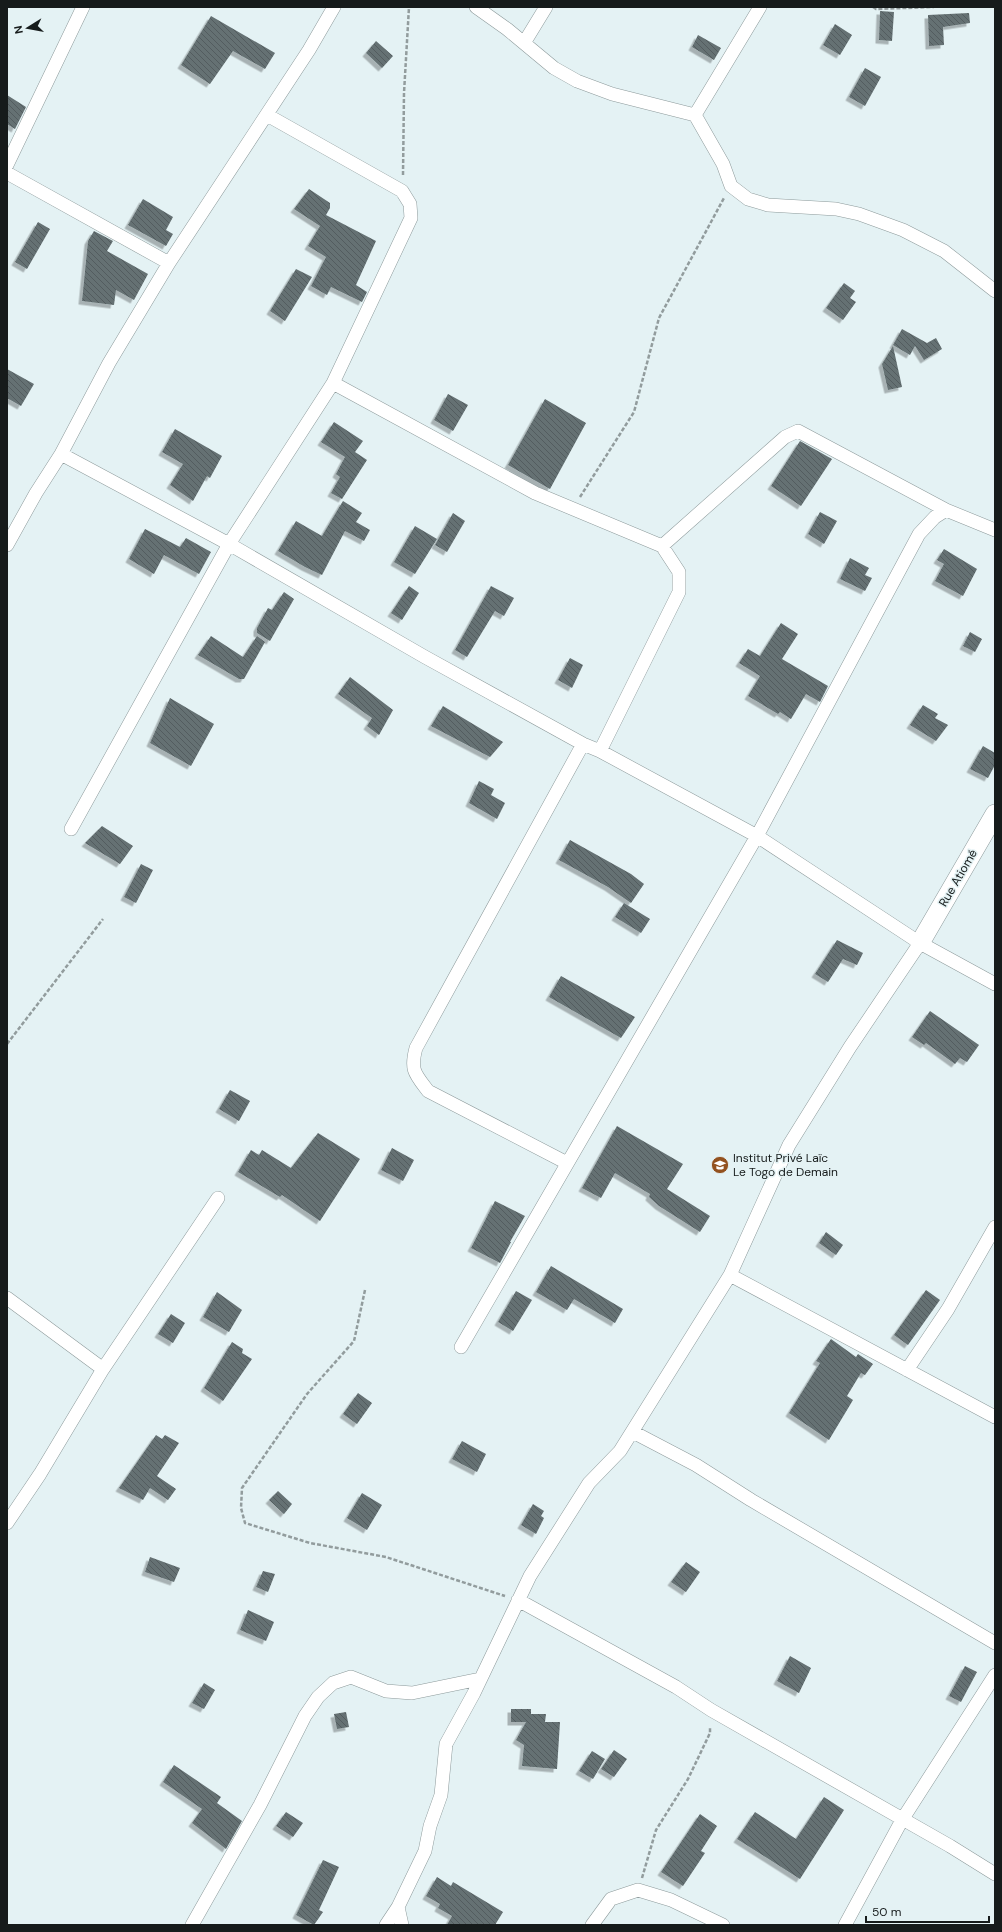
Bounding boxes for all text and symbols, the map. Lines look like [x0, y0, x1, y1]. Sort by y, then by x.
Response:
north arrow [8, 8, 48, 48]
text: N [11, 25, 26, 35]
street label: Rue Atiomé [935, 846, 981, 910]
place label: Institut Privé Laïc Le Togo de Demain [733, 1150, 838, 1180]
school or university icon: Institut Privé Laïc Le Togo de Demain [710, 1155, 730, 1175]
scale bar [866, 1898, 989, 1924]
text: 50 m [872, 1904, 901, 1920]

